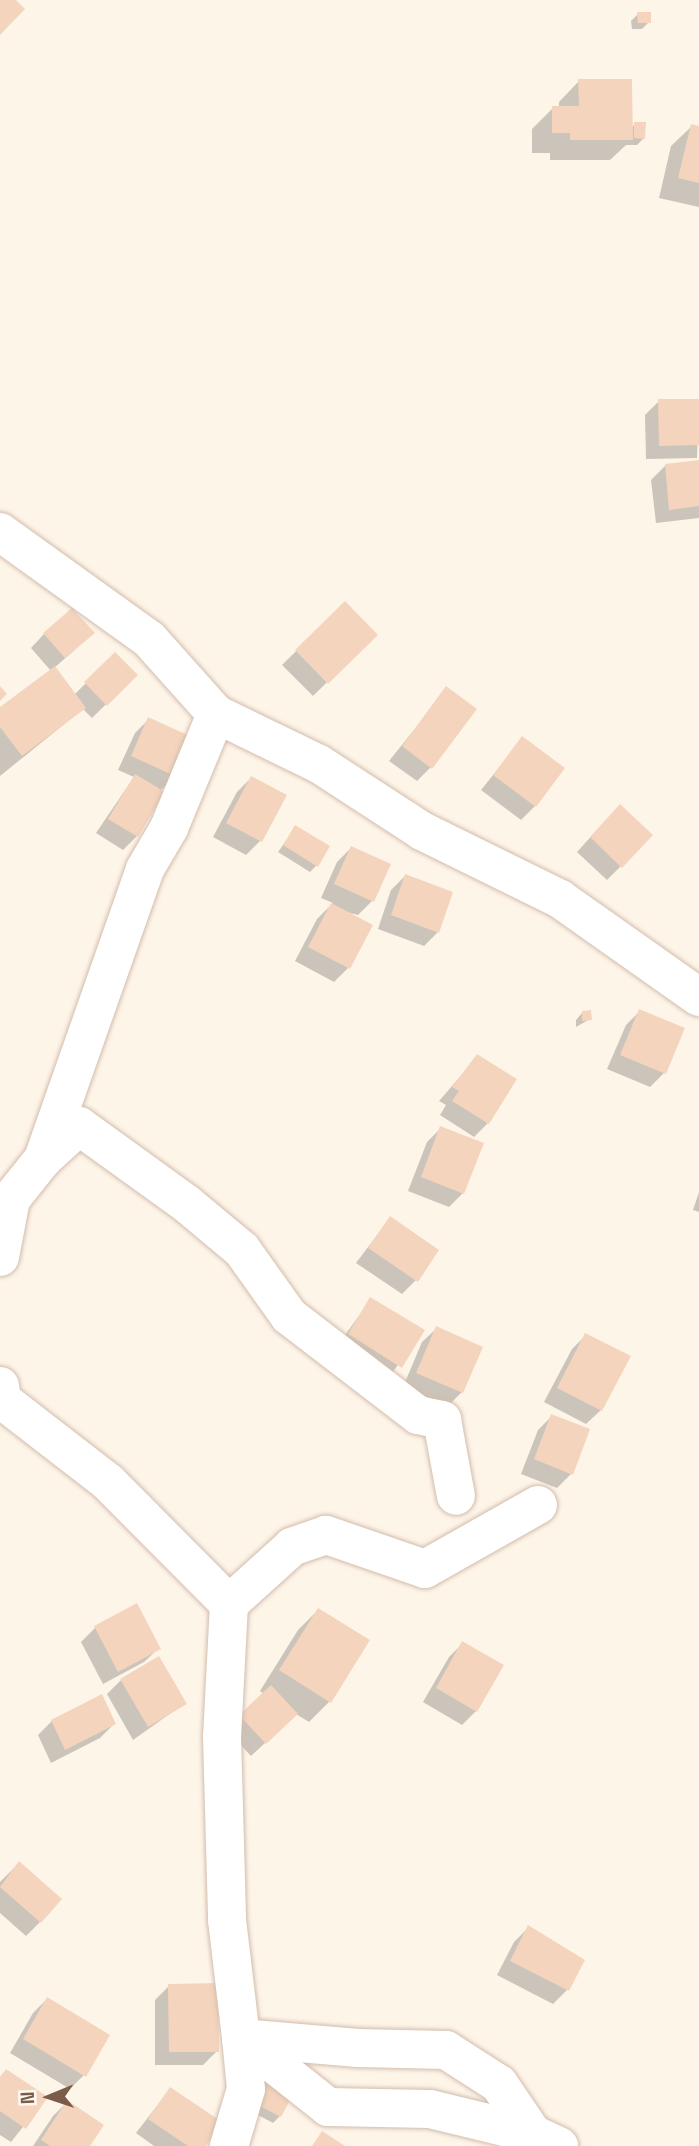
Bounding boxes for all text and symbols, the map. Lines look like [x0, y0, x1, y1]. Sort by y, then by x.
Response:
north arrow [14, 2062, 84, 2132]
text: N [15, 2091, 40, 2105]

